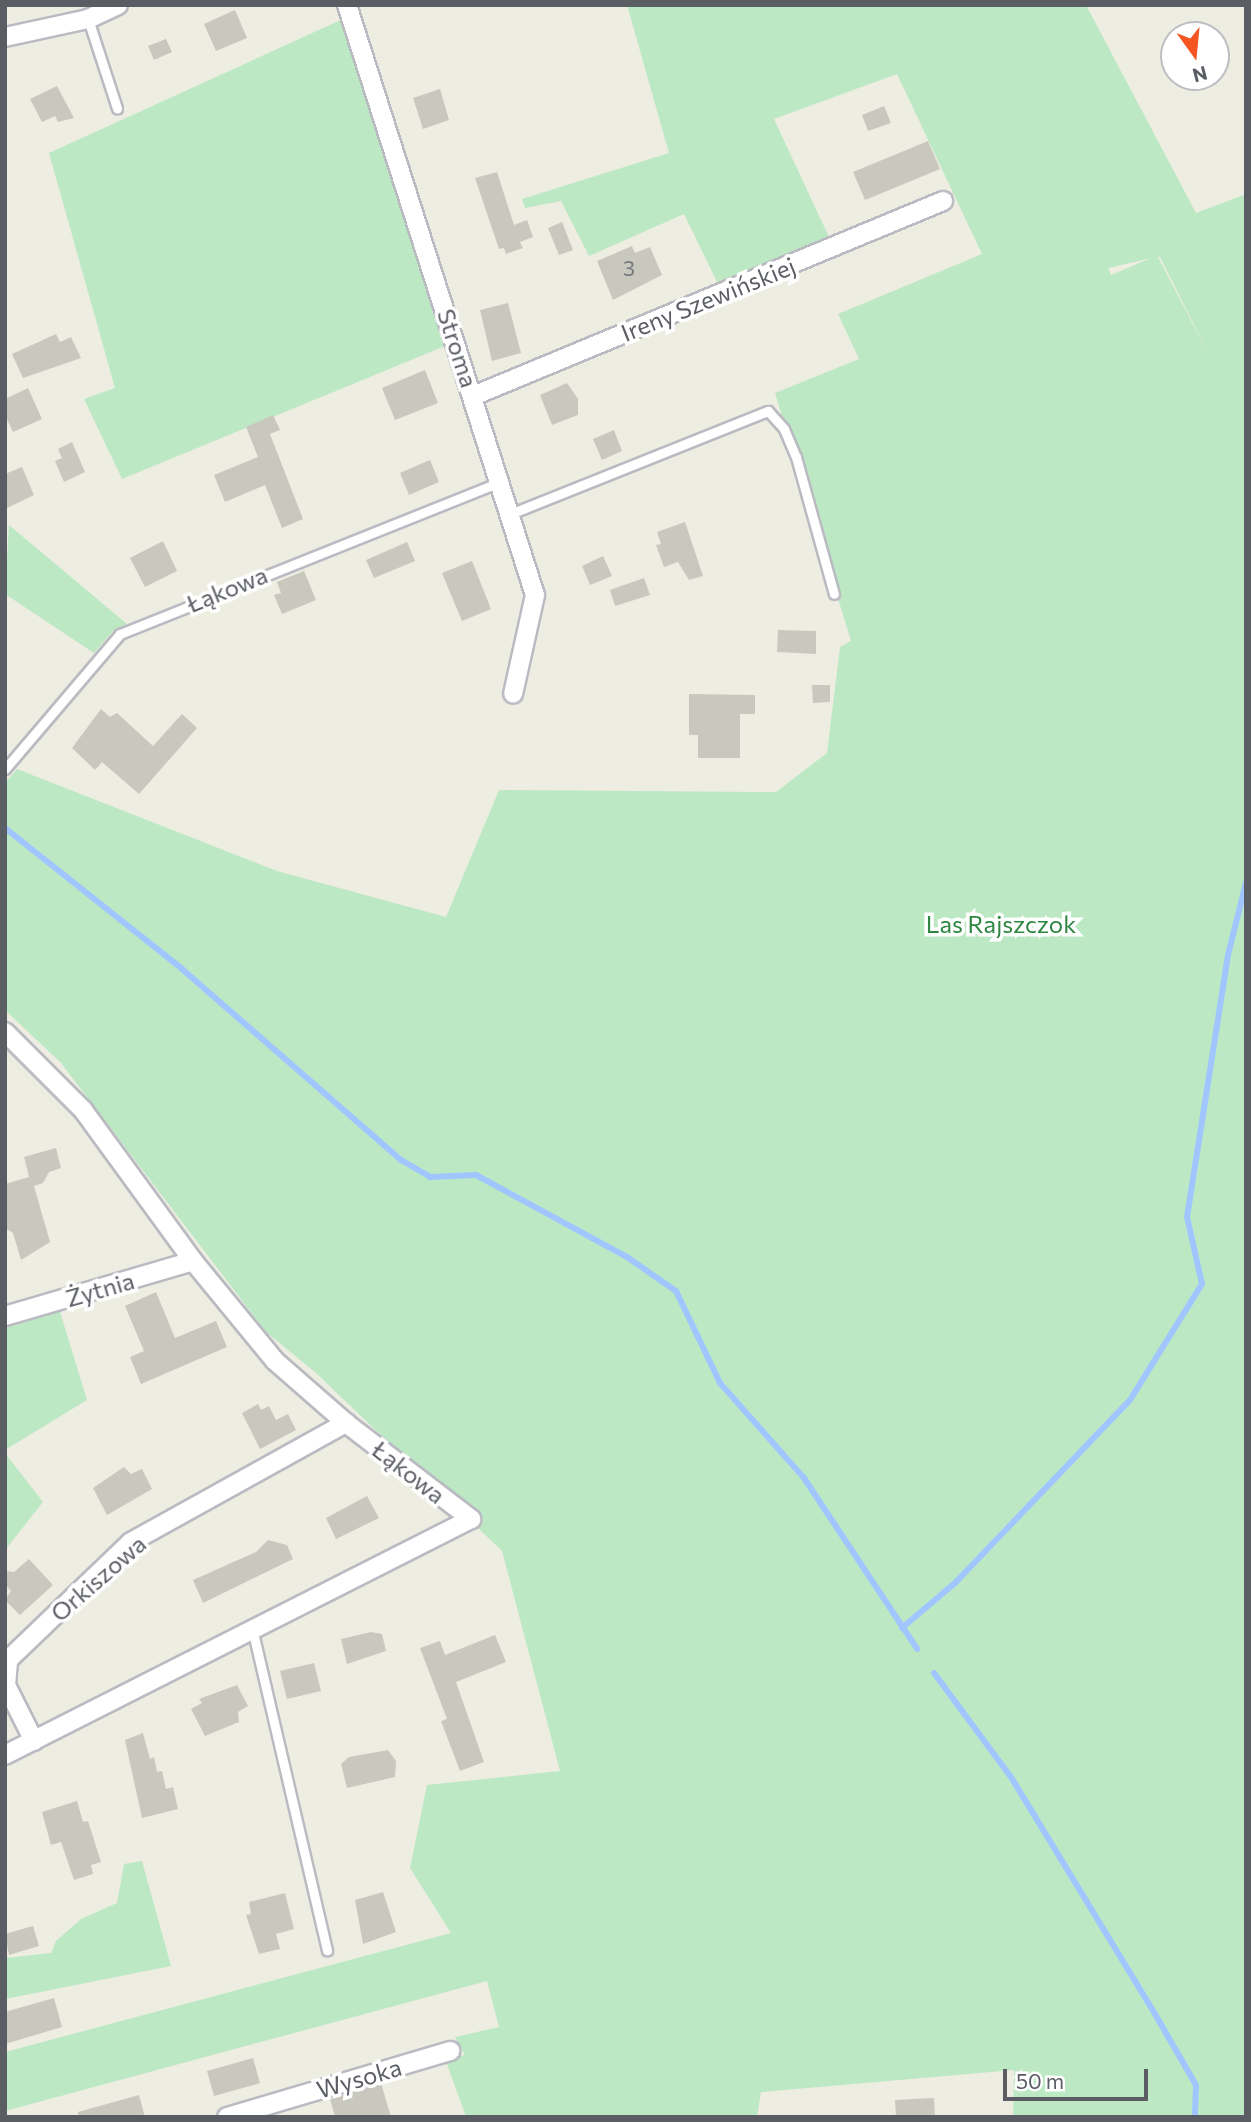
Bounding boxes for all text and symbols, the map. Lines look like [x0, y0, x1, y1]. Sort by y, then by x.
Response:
north arrow [1160, 21, 1230, 91]
text: N [1190, 62, 1210, 88]
street label: Ireny Szewińskiej [617, 251, 799, 347]
house number: 3 [623, 255, 635, 281]
street label: Stroma [432, 305, 484, 391]
street label: Łąkowa [182, 560, 272, 618]
park label: Las Rajszczok [926, 910, 1076, 938]
street label: Żytnia [62, 1266, 138, 1312]
street label: Łąkowa [367, 1435, 451, 1509]
street label: Orkiszowa [45, 1529, 151, 1627]
street label: Wysoka [313, 2052, 405, 2104]
scale bar [1006, 2056, 1151, 2100]
text: 50 m [1016, 2068, 1064, 2093]

